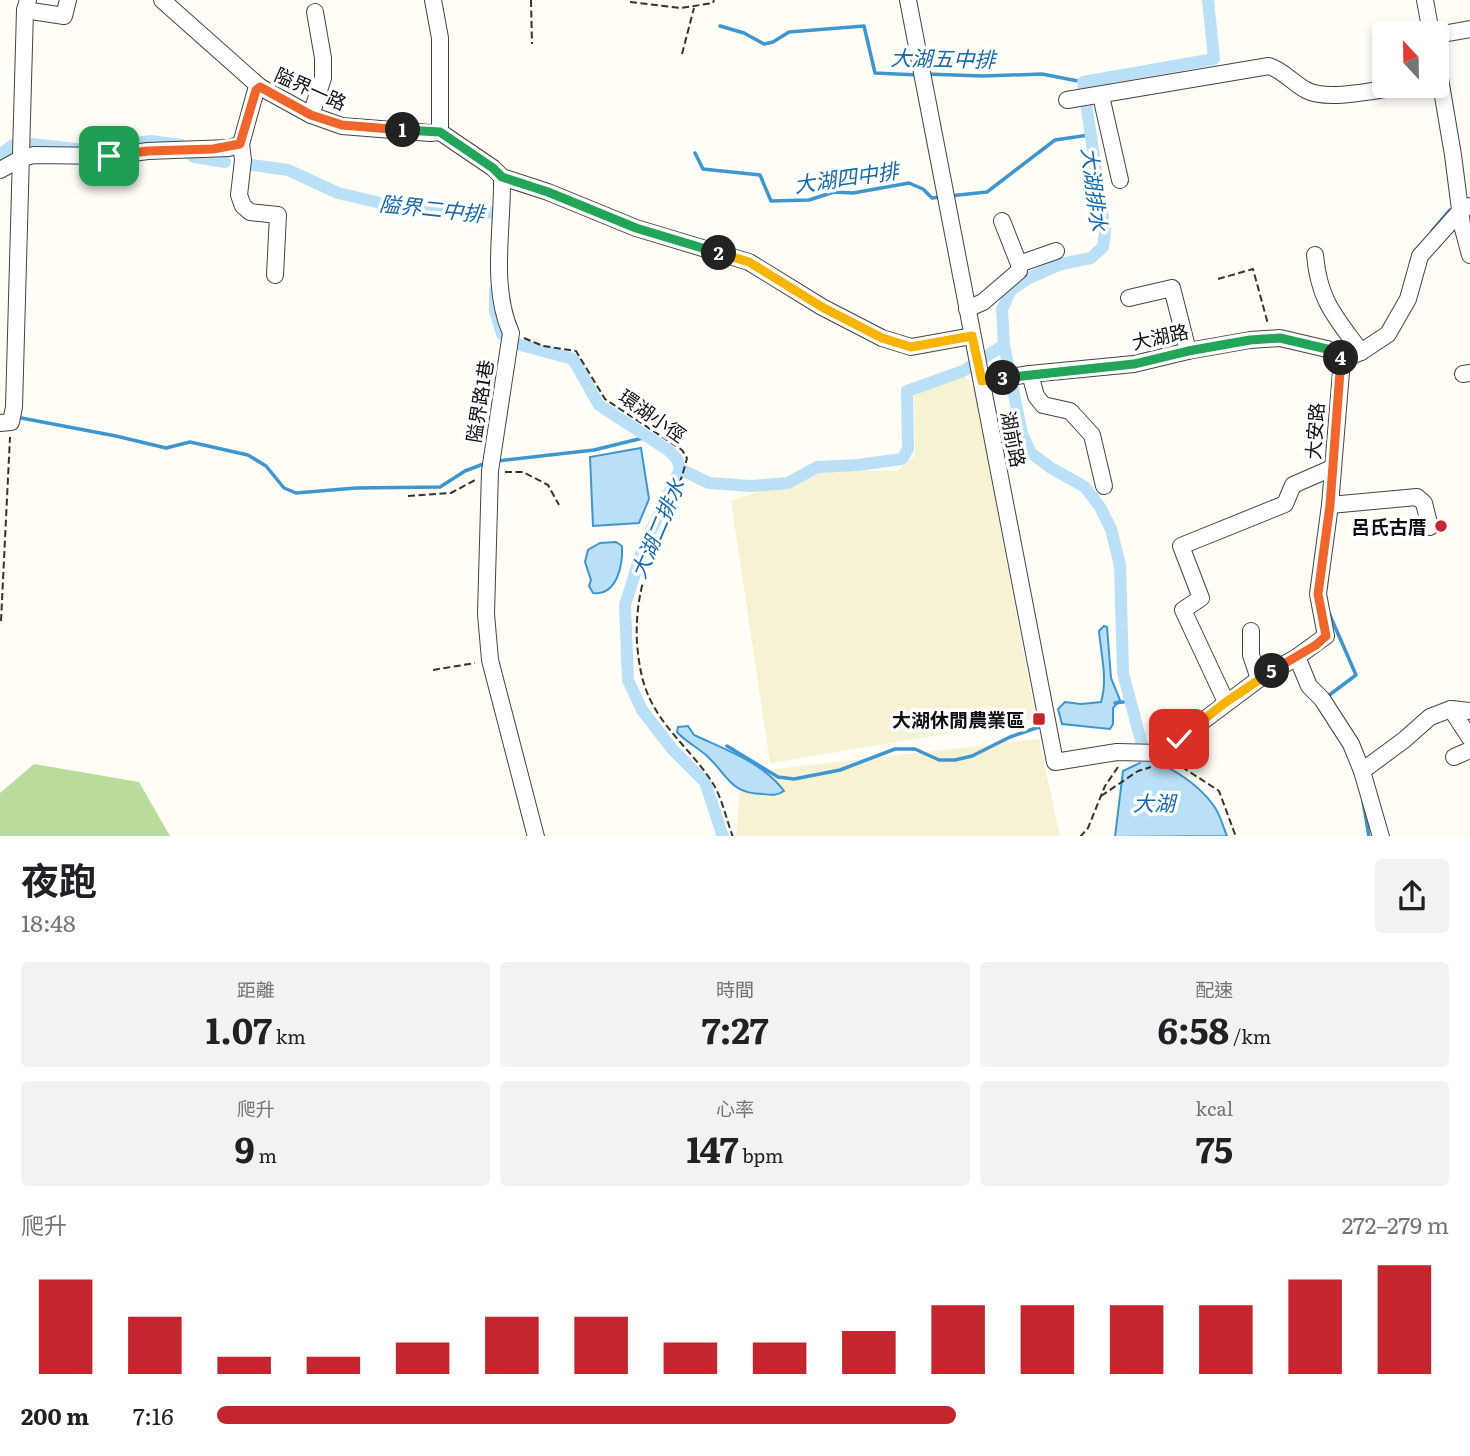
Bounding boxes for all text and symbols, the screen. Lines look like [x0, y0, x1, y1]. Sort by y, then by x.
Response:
north arrow [1372, 21, 1449, 98]
map controls [1372, 21, 1449, 98]
water label: 大湖五中排 [890, 41, 999, 73]
street label: 隘界一路 [271, 60, 351, 116]
pin: 1 [386, 113, 420, 148]
text: 1 [399, 115, 406, 143]
pin [79, 126, 139, 186]
icon: arrive [90, 137, 128, 175]
water label: 大湖排水 [1075, 145, 1117, 234]
water label: 大湖四中排 [792, 153, 903, 199]
water label: 隘界二中排 [378, 186, 489, 228]
pin: 2 [702, 236, 736, 270]
text: 2 [713, 238, 724, 266]
street label: 大湖路 [1129, 316, 1191, 356]
pin: 4 [1324, 340, 1358, 376]
text: 4 [1335, 343, 1346, 371]
street label: 隘界路1巷 [459, 357, 499, 445]
pin: 3 [986, 360, 1020, 396]
text: 3 [997, 363, 1008, 391]
street label: 環湖小徑 [614, 382, 692, 448]
street label: 大安路 [1298, 402, 1330, 460]
street label: 湖前路 [995, 408, 1033, 470]
water label: 大湖二排水 [621, 473, 691, 582]
place label: 呂氏古厝 [1351, 512, 1427, 540]
marker: 呂氏古厝 [1433, 518, 1449, 534]
pin: 5 [1254, 654, 1290, 688]
text: 5 [1266, 656, 1277, 684]
place label: 大湖休閒農業區 [892, 705, 1025, 733]
pin [1149, 709, 1209, 769]
marker: 大湖休閒農業區 [1031, 711, 1047, 727]
icon: check [1160, 720, 1198, 758]
water label: 大湖 [1133, 786, 1178, 817]
text: 夜跑 [21, 850, 97, 907]
button: share [1375, 859, 1449, 933]
text: 18:48 [21, 905, 76, 939]
text: 距離 [237, 975, 275, 1003]
text: 時間 [716, 975, 754, 1003]
text: 配速 [1195, 975, 1233, 1003]
text: 1.07 [206, 1003, 272, 1055]
text: 7:27 [701, 1003, 769, 1055]
text: 6:58 [1158, 1003, 1229, 1055]
text: km [272, 1022, 306, 1050]
text: /km [1229, 1022, 1271, 1050]
text: 爬升 [237, 1094, 275, 1122]
text: 心率 [716, 1094, 754, 1122]
text: kcal [1196, 1094, 1233, 1122]
text: 9 [234, 1122, 255, 1174]
text: 147 [686, 1122, 738, 1174]
text: 75 [1196, 1122, 1233, 1174]
text: m [255, 1141, 277, 1169]
text: bpm [738, 1141, 784, 1169]
text: 爬升 [21, 1207, 67, 1241]
text: 272–279 m [1342, 1207, 1449, 1241]
text: 200 m [21, 1398, 89, 1432]
text: 7:16 [133, 1398, 174, 1432]

